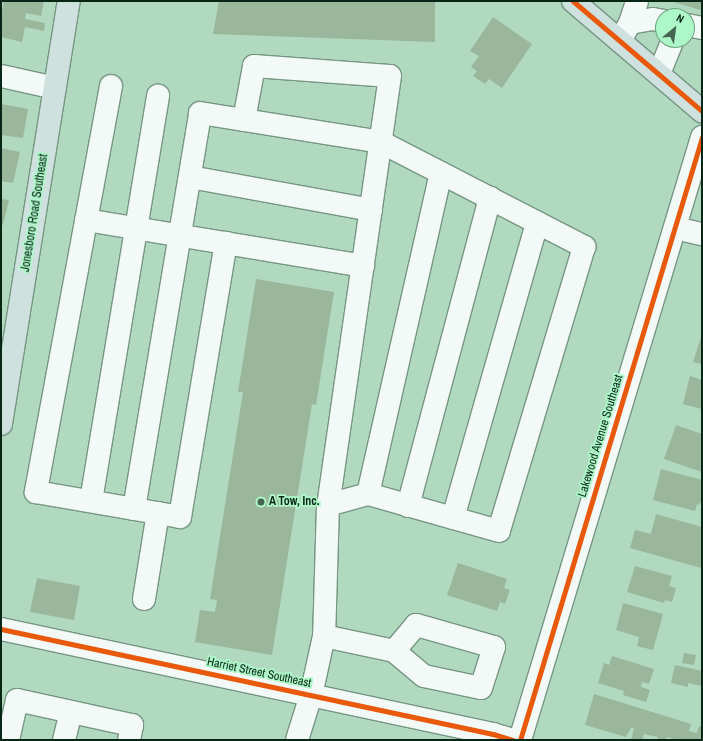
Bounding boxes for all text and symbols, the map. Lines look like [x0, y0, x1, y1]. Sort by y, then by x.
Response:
north arrow [655, 8, 695, 48]
text: N [674, 11, 687, 26]
street label: Jonesboro Road Southeast [19, 153, 51, 273]
street label: Lakewood Avenue Southeast [575, 373, 627, 499]
place label: A Tow, Inc. [269, 495, 320, 509]
marker: A Tow, Inc. [256, 497, 266, 507]
street label: Harriet Street Southeast [206, 655, 312, 691]

